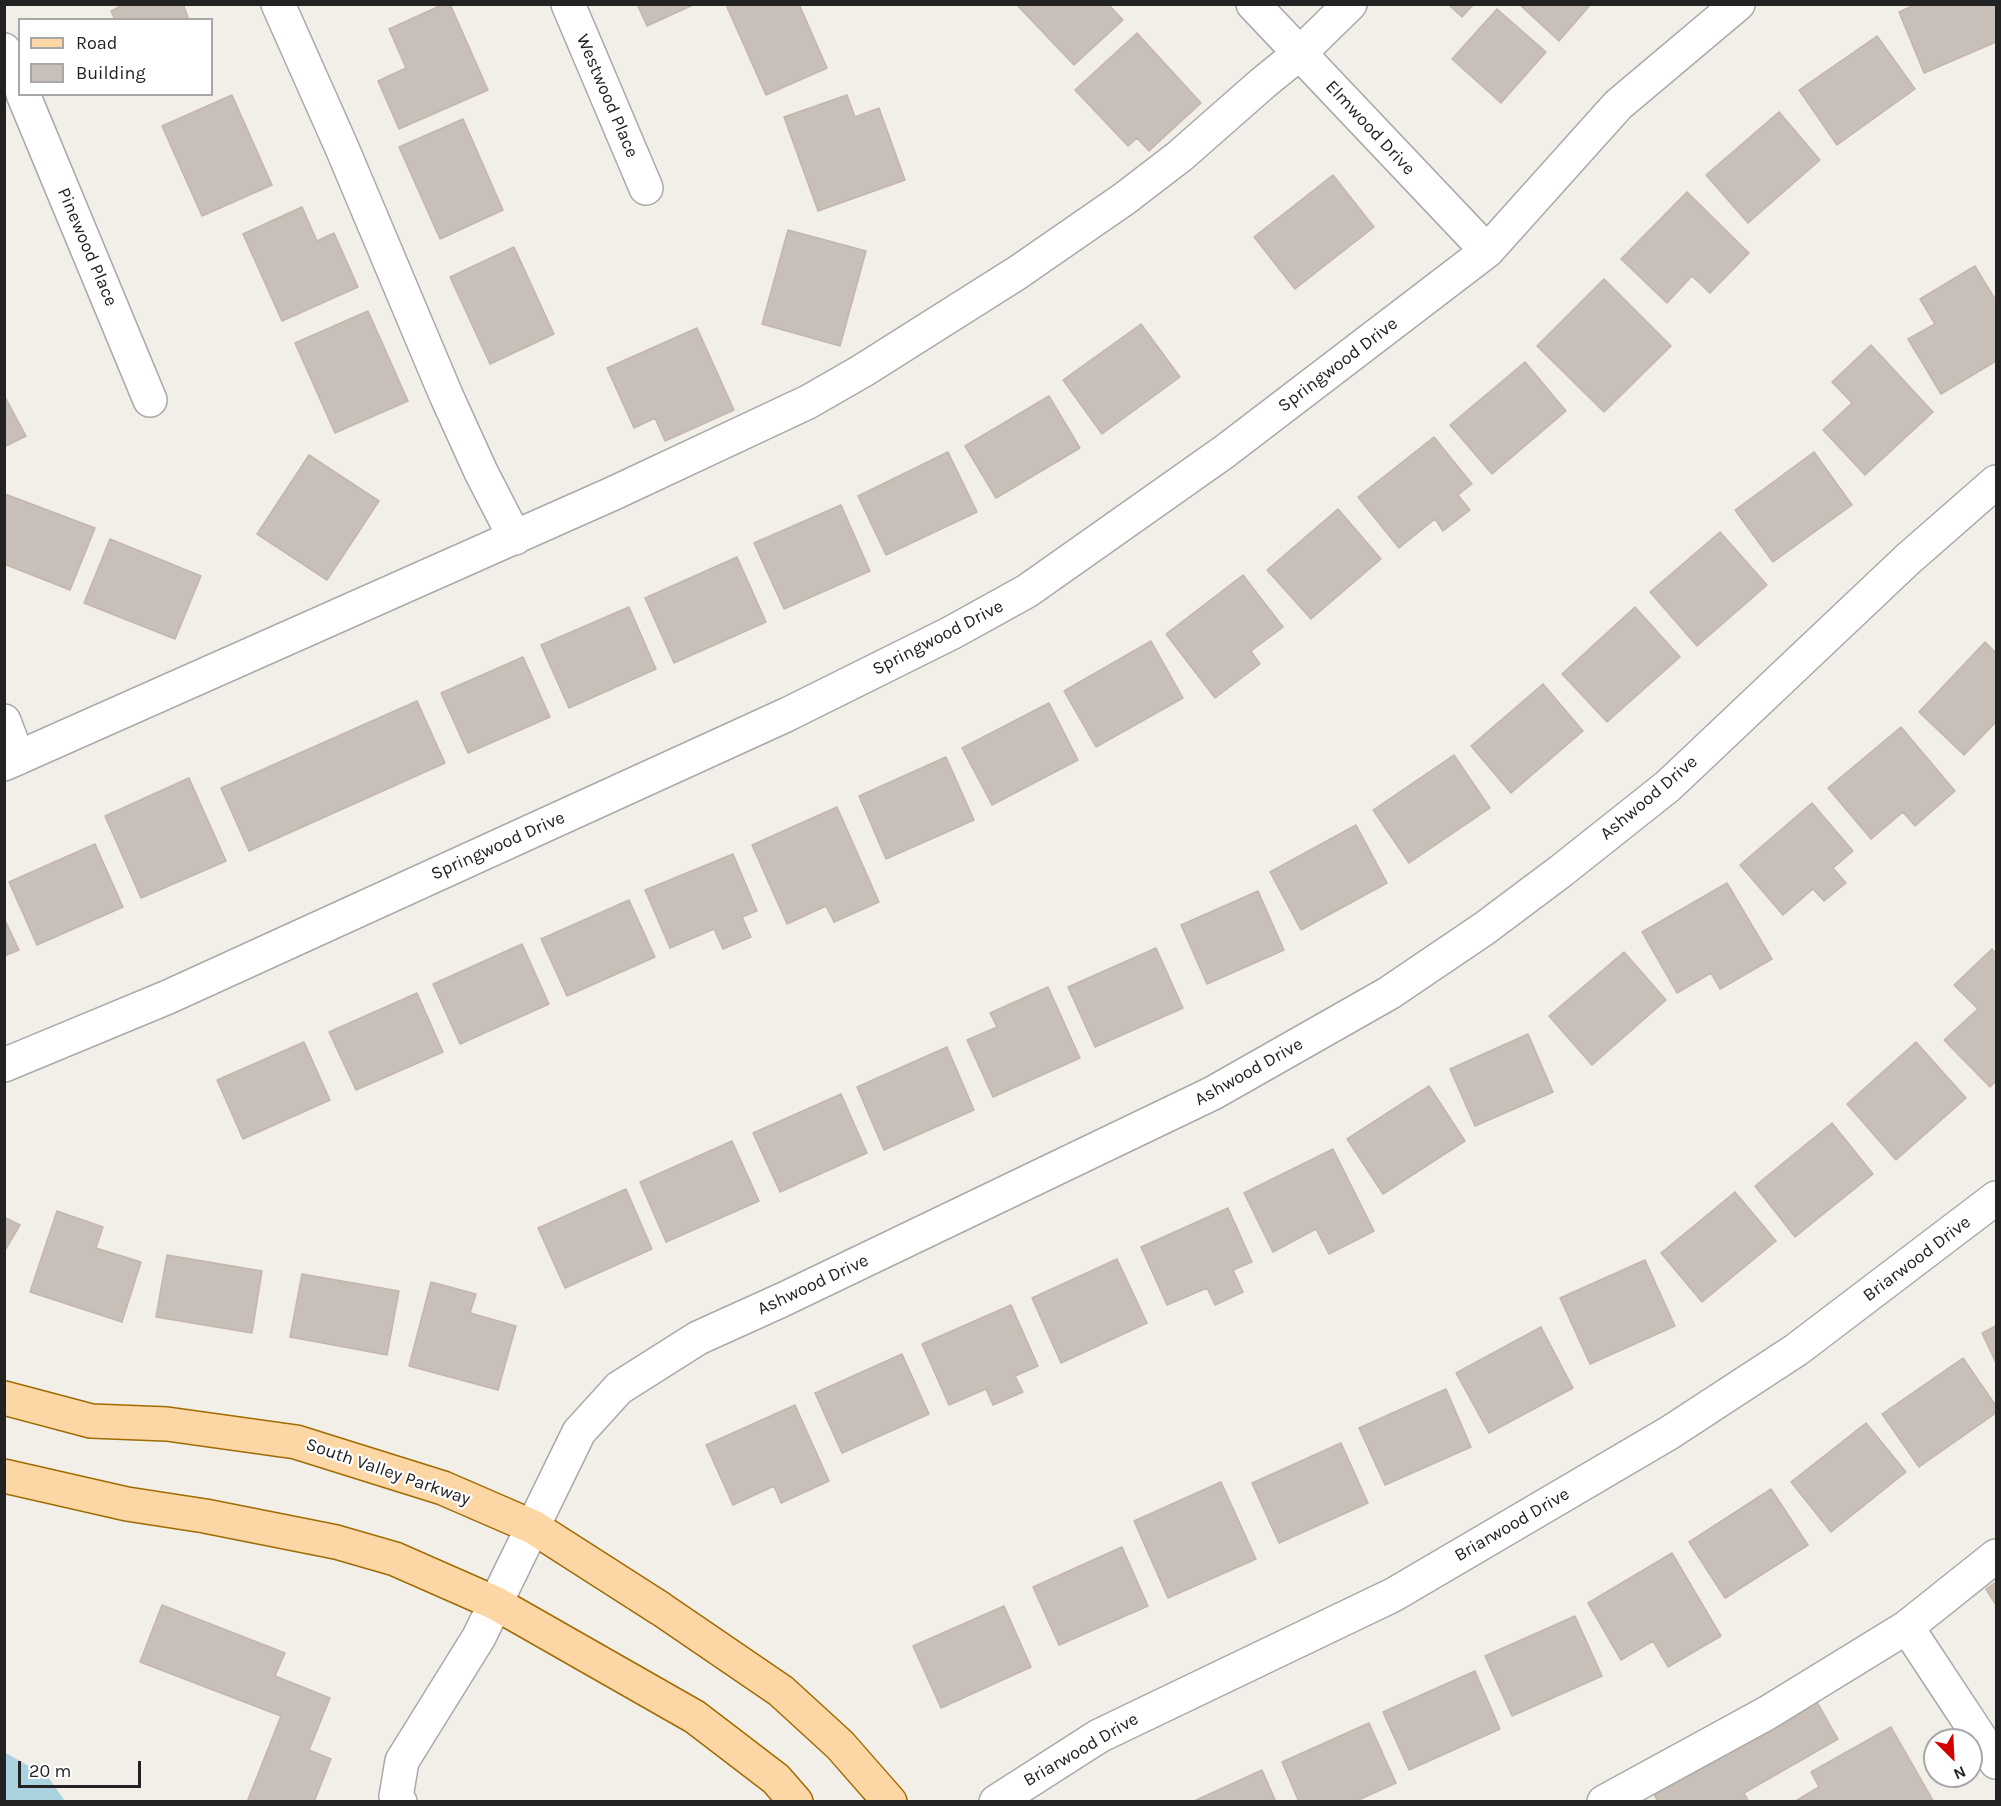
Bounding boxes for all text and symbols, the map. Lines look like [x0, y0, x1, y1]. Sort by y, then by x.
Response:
legend [18, 18, 213, 96]
street label: Westwood Place [571, 31, 643, 161]
text: Road [76, 32, 117, 54]
text: Building [76, 62, 146, 84]
street label: Elmwood Drive [1321, 76, 1419, 180]
street label: Pinewood Place [52, 185, 122, 309]
street label: Springwood Drive [1274, 313, 1402, 417]
street label: Springwood Drive [869, 596, 1007, 680]
street label: Ashwood Drive [1596, 751, 1702, 845]
street label: Springwood Drive [428, 807, 568, 885]
street label: Ashwood Drive [1191, 1033, 1307, 1111]
street label: Briarwood Drive [1859, 1212, 1975, 1306]
street label: Ashwood Drive [754, 1250, 872, 1320]
street label: South Valley Parkway [303, 1434, 473, 1510]
street label: Briarwood Drive [1451, 1483, 1573, 1567]
street label: Briarwood Drive [1020, 1708, 1142, 1792]
north arrow [1923, 1728, 1983, 1788]
scale bar [21, 1749, 144, 1787]
text: 20 m [29, 1760, 71, 1782]
text: N [1951, 1762, 1969, 1784]

